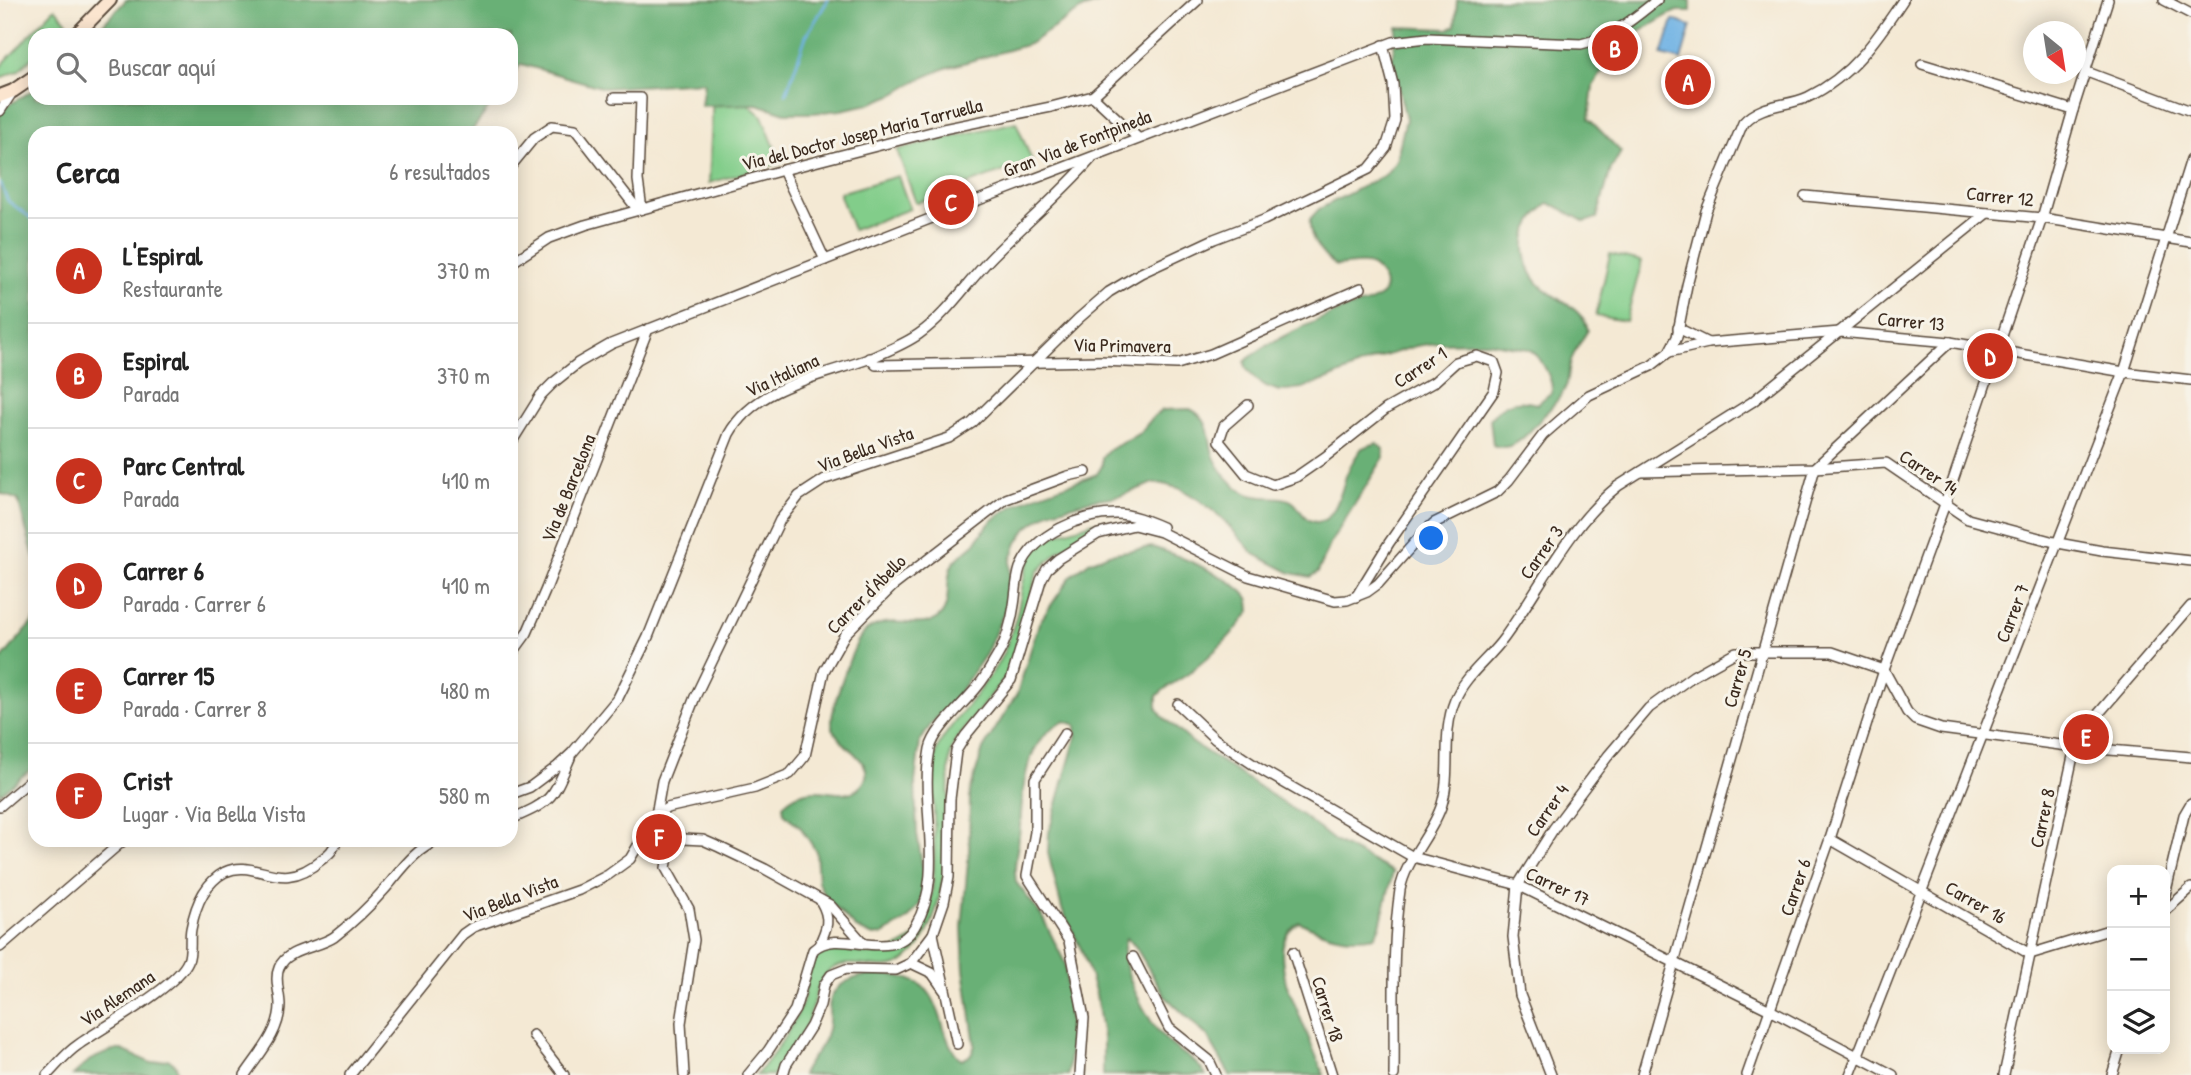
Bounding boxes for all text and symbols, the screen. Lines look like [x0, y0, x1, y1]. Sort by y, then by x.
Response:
north arrow [2023, 21, 2086, 84]
pin: B [1592, 22, 1638, 74]
search box [28, 28, 518, 105]
icon: search [52, 48, 90, 86]
text: Buscar aquí [108, 49, 216, 84]
pin: A [1665, 56, 1711, 108]
street label: Via del Doctor Josep Maria Tarruella [739, 91, 986, 176]
street label: Gran Via de Fontpineda [999, 103, 1155, 183]
text: Cerca [56, 152, 119, 192]
text: 6 resultados [389, 156, 490, 187]
pin: C [928, 176, 974, 228]
street label: Carrer 12 [1965, 180, 2035, 212]
text: L'Espiral [123, 238, 203, 273]
text: A [73, 255, 85, 286]
text: 370 m [437, 255, 490, 286]
text: Restaurante [123, 273, 223, 304]
street label: Carrer 13 [1876, 305, 1946, 337]
pin: D [1967, 330, 2013, 382]
street label: Via Primavera [1073, 331, 1172, 359]
street label: Carrer 1 [1388, 340, 1452, 394]
text: Espiral [123, 343, 189, 378]
street label: Via Italiana [741, 347, 823, 403]
text: B [73, 360, 85, 391]
text: 370 m [437, 360, 490, 391]
text: Parada [123, 378, 179, 409]
street label: Via Bella Vista [813, 419, 917, 478]
street label: Via de Barcelona [535, 430, 602, 546]
street label: Carrer 14 [1894, 443, 1964, 501]
text: Parc Central [123, 448, 244, 483]
text: C [73, 465, 85, 496]
text: 410 m [442, 465, 490, 496]
text: Parada [123, 483, 179, 514]
street label: Carrer 3 [1513, 520, 1569, 584]
your location [1414, 521, 1448, 555]
street label: Carrer d'Abello [820, 548, 912, 640]
text: Carrer 6 [123, 553, 204, 588]
text: D [74, 570, 84, 601]
text: 410 m [442, 570, 490, 601]
street label: Carrer 7 [1989, 580, 2035, 646]
text: Parada · Carrer 6 [123, 588, 266, 619]
street label: Carrer 5 [1716, 646, 1758, 710]
text: Carrer 15 [123, 658, 214, 693]
text: E [74, 675, 84, 706]
text: 480 m [440, 675, 490, 706]
text: Parada · Carrer 8 [123, 693, 267, 724]
pin: E [2063, 711, 2109, 763]
text: Crist [123, 763, 172, 798]
street label: Carrer 4 [1519, 778, 1575, 842]
text: F [75, 780, 83, 811]
text: 580 m [439, 780, 490, 811]
street label: Carrer 8 [2023, 786, 2061, 850]
text: Lugar · Via Bella Vista [123, 798, 305, 829]
pin: F [636, 811, 682, 863]
street label: Carrer 6 [1773, 855, 1817, 919]
street label: Carrer 17 [1522, 860, 1594, 912]
map controls [2107, 865, 2170, 1054]
button: + [2107, 865, 2170, 928]
street label: Via Bella Vista [459, 868, 562, 928]
street label: Carrer 16 [1941, 874, 2011, 930]
button: − [2107, 928, 2170, 991]
street label: Via Alemana [74, 963, 160, 1033]
street label: Carrer 18 [1306, 973, 1350, 1045]
button: layers [2107, 991, 2170, 1054]

